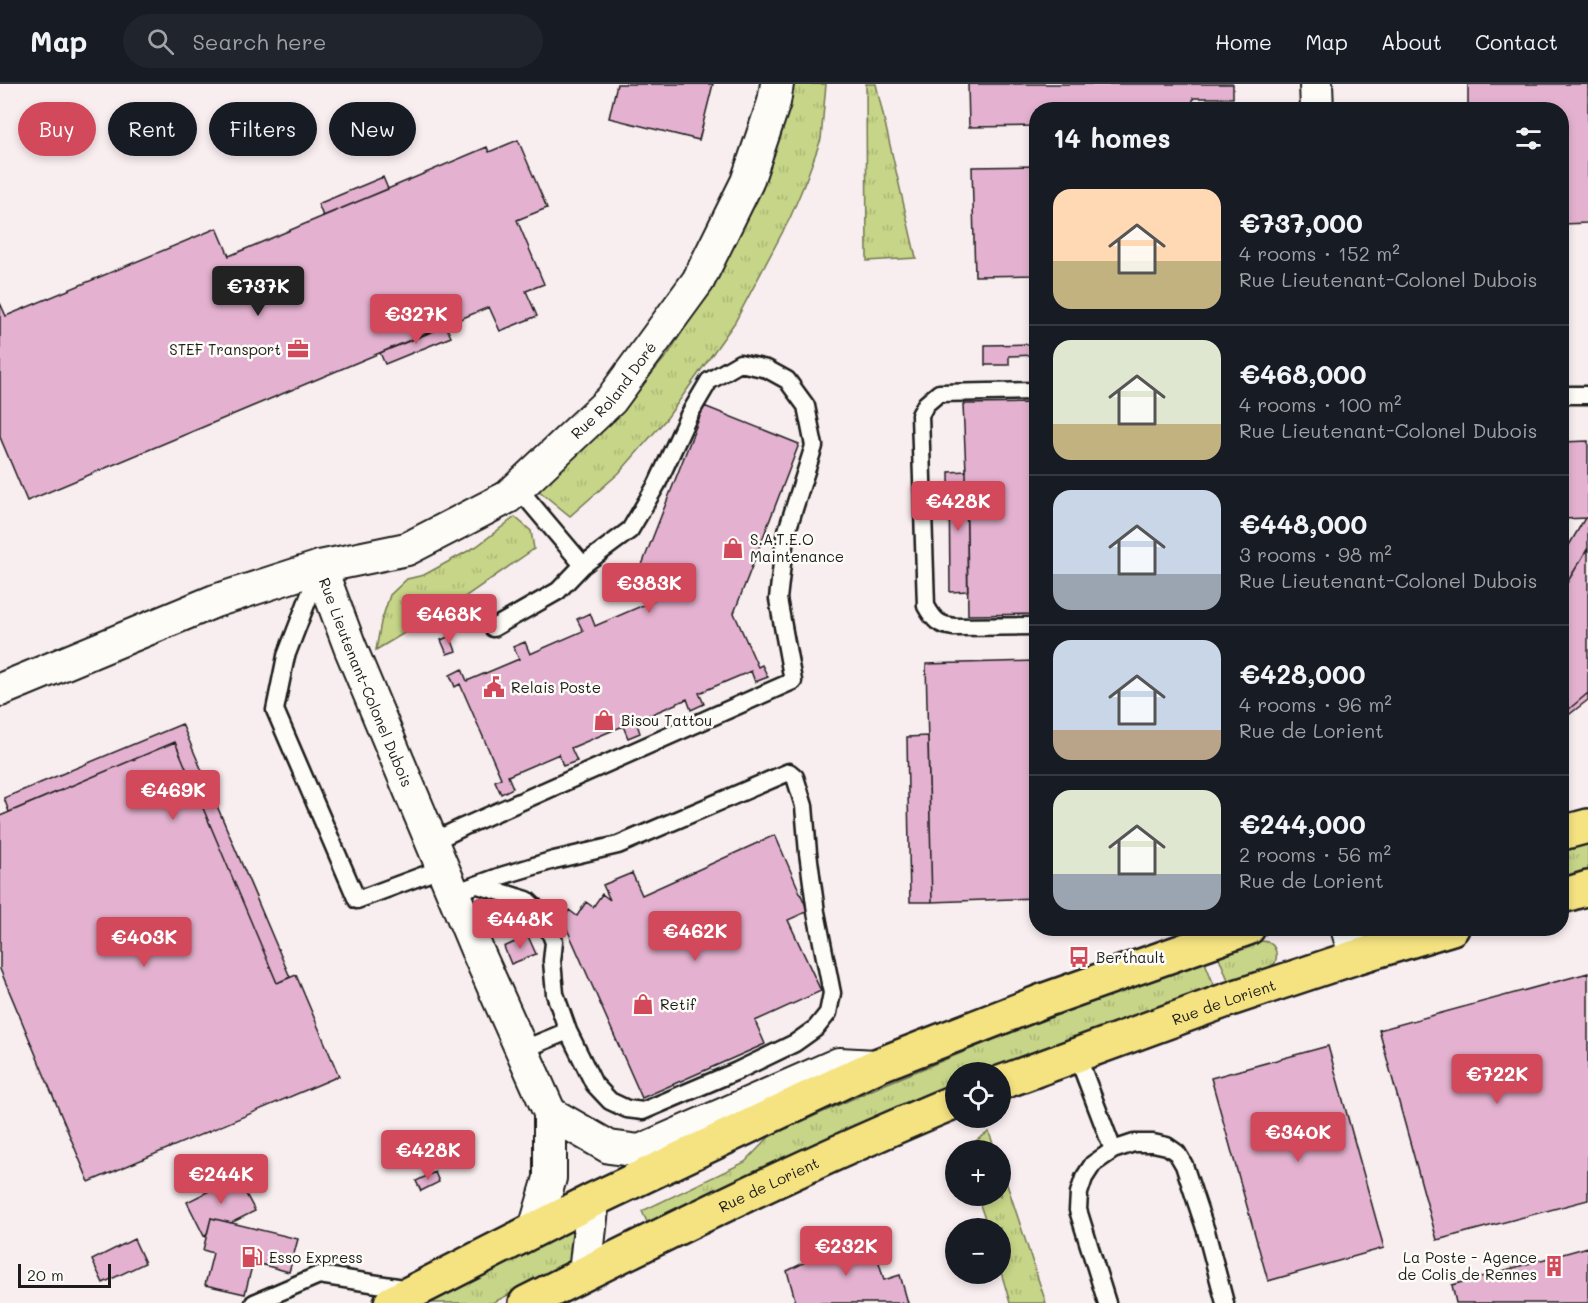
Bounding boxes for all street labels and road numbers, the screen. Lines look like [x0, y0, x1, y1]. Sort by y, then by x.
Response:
street label: Rue Roland Doré [566, 337, 660, 443]
street label: Rue Lieutenant-Colonel Dubois [315, 575, 417, 790]
street label: Rue de Lorient [1169, 974, 1278, 1029]
street label: Rue de Lorient [715, 1152, 822, 1217]

